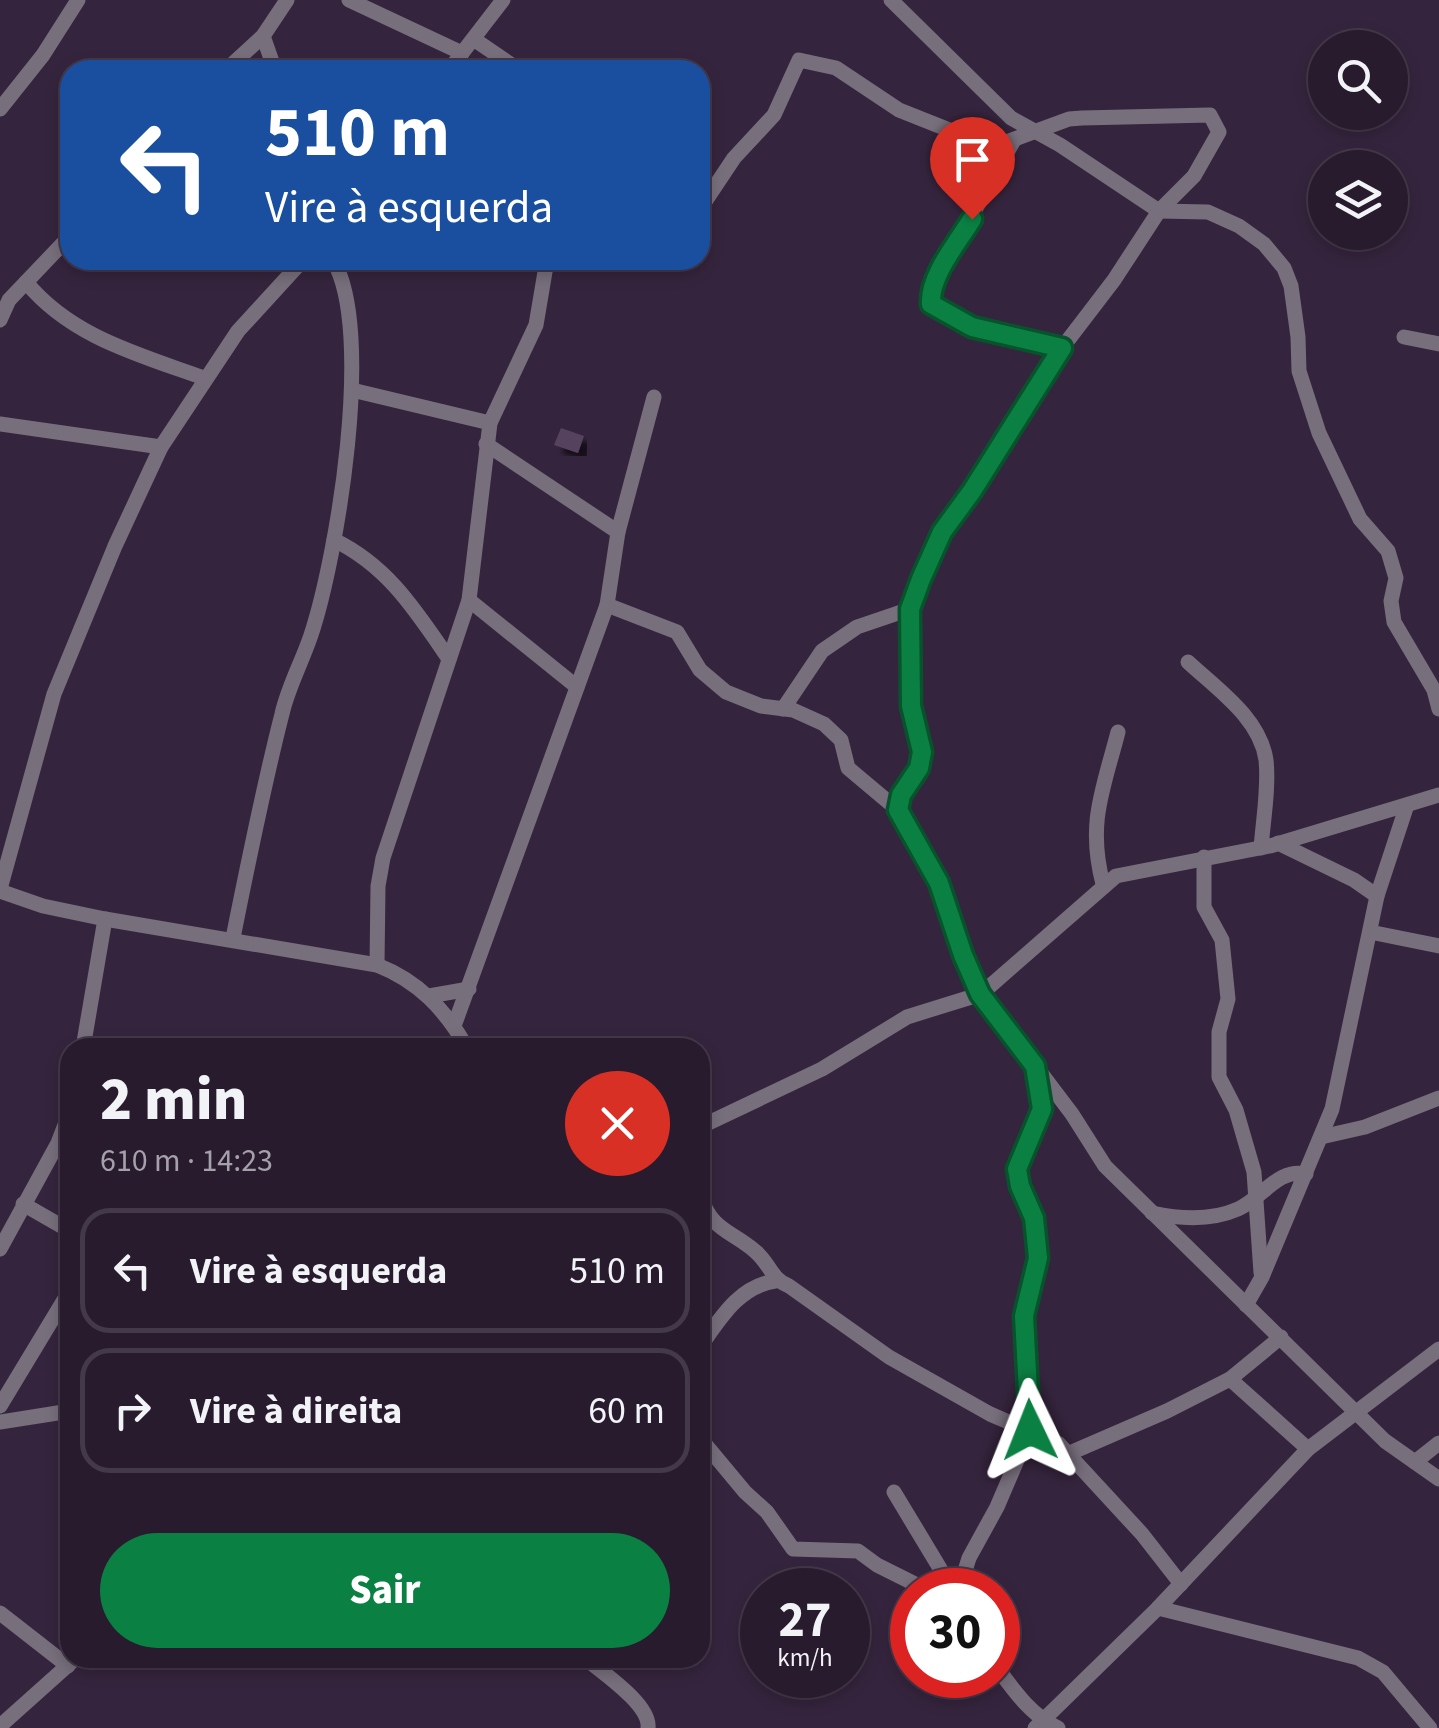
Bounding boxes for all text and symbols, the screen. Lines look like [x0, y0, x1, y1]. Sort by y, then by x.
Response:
map controls [1308, 30, 1408, 250]
button: search [1308, 30, 1408, 130]
text: 510 m [265, 83, 450, 183]
icon: left [100, 100, 230, 230]
pin [930, 117, 1015, 220]
icon: arrive [945, 132, 1000, 187]
button: layers [1308, 150, 1408, 250]
text: Vire à esquerda [265, 176, 553, 240]
text: 2 min [100, 1058, 247, 1143]
button: close [565, 1071, 670, 1176]
text: 610 m · 14:23 [100, 1138, 273, 1184]
icon: left [105, 1243, 160, 1298]
text: Vire à esquerda [190, 1244, 447, 1298]
text: 510 m [569, 1244, 665, 1298]
position arrow [978, 1378, 1082, 1482]
icon: right [105, 1383, 160, 1438]
text: Vire à direita [190, 1384, 402, 1438]
text: 60 m [588, 1384, 665, 1438]
button: Sair [100, 1533, 670, 1648]
speed limit sign: 30 [890, 1568, 1020, 1698]
text: 27 [779, 1585, 831, 1656]
text: km/h [777, 1640, 833, 1676]

